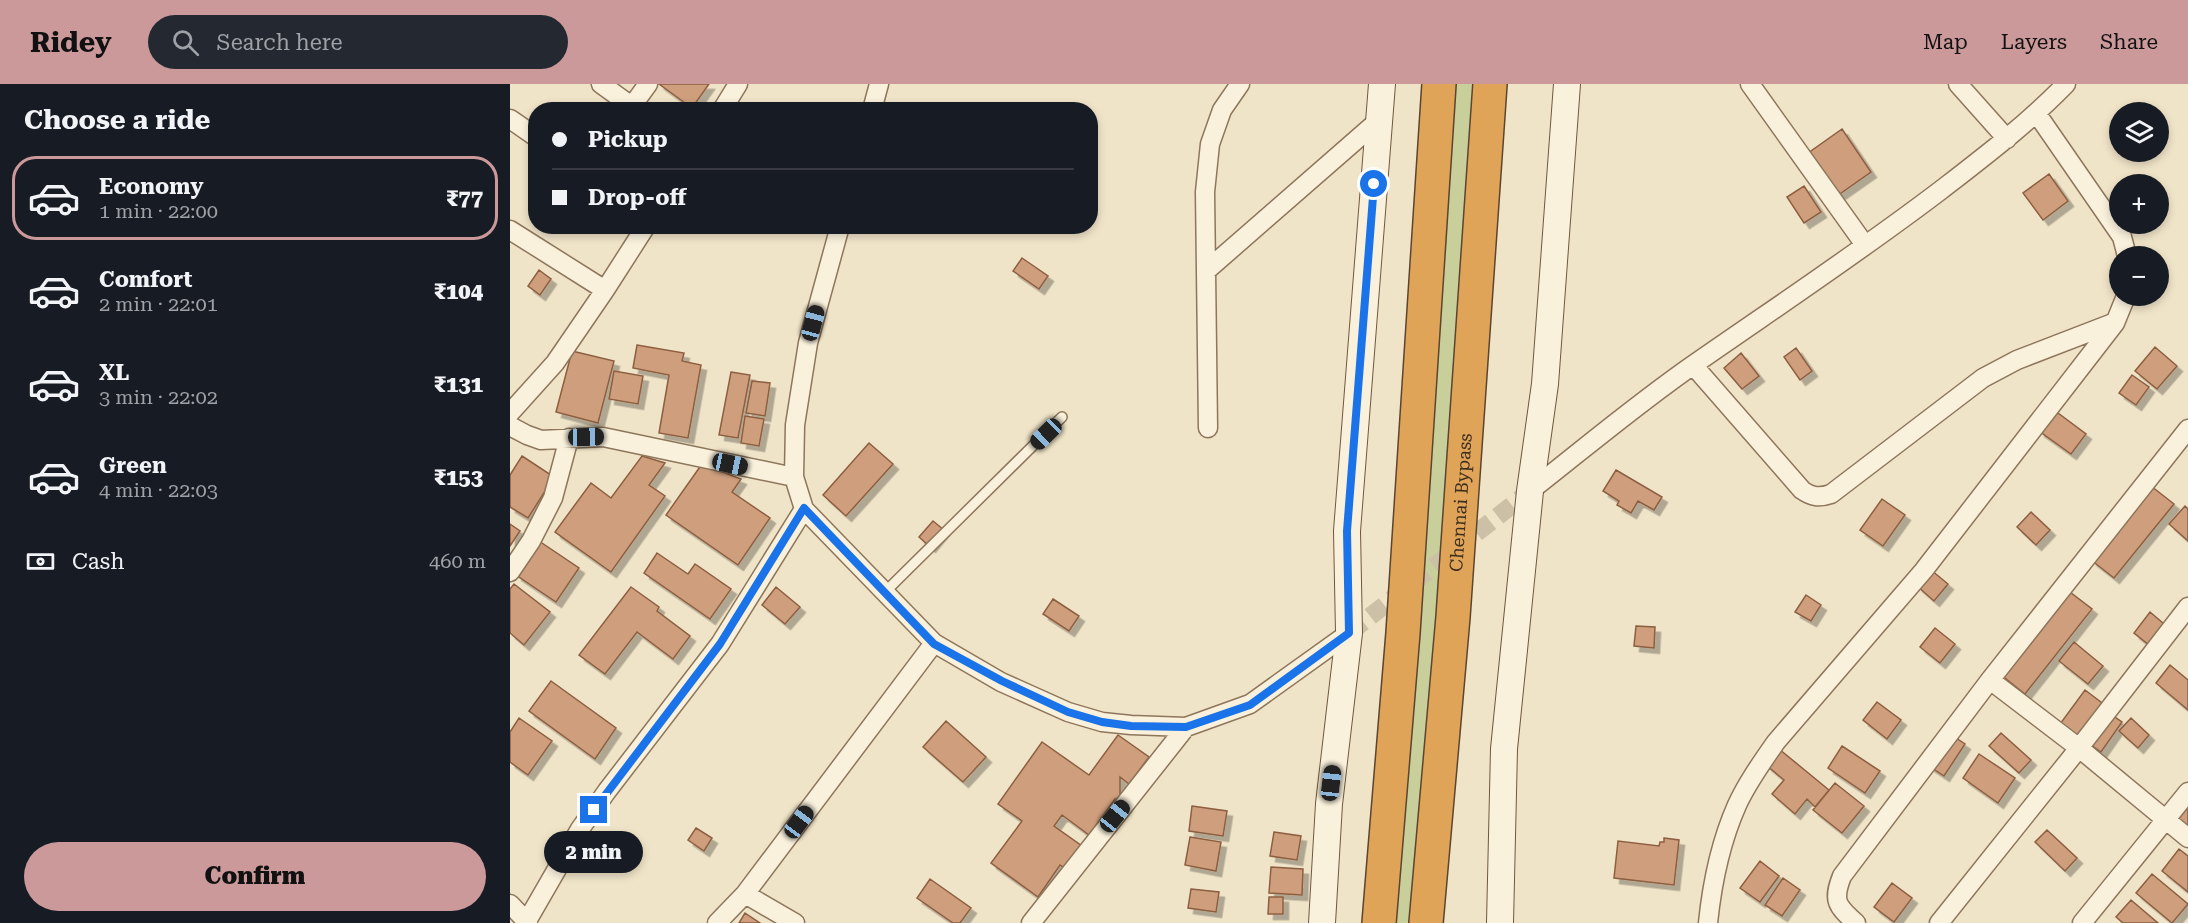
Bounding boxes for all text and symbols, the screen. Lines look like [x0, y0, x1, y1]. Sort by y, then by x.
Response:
search box [148, 15, 568, 69]
text: Ridey [30, 26, 112, 59]
icon: search [169, 26, 202, 59]
text: Search here [217, 30, 343, 55]
text: Map [1923, 30, 1968, 54]
text: Layers [2001, 30, 2067, 54]
text: Share [2100, 30, 2158, 54]
map controls [2109, 102, 2169, 306]
button: layers [2109, 102, 2169, 162]
text: Choose a ride [24, 104, 210, 136]
text: Pickup [588, 127, 668, 152]
route start [1360, 170, 1387, 197]
icon: car [27, 171, 81, 225]
text: Economy [99, 174, 203, 199]
button: + [2109, 174, 2169, 234]
text: Drop-off [588, 185, 686, 210]
text: ₹77 [446, 186, 483, 211]
text: 1 min · 22:00 [99, 199, 218, 223]
button: − [2109, 246, 2169, 306]
icon: car [27, 264, 81, 318]
text: Comfort [99, 267, 192, 292]
text: ₹104 [434, 279, 483, 304]
text: 2 min · 22:01 [99, 292, 218, 316]
car [800, 303, 826, 343]
icon: car [27, 357, 81, 411]
text: XL [99, 360, 129, 385]
text: ₹131 [434, 372, 483, 397]
text: 3 min · 22:02 [99, 385, 218, 409]
car [1027, 415, 1065, 453]
car [568, 428, 604, 446]
street label: Chennai Bypass [1445, 432, 1476, 572]
icon: car [27, 450, 81, 504]
car [711, 451, 749, 477]
text: Green [99, 453, 167, 478]
text: ₹153 [434, 465, 483, 490]
text: 4 min · 22:03 [99, 478, 218, 502]
icon: cash [24, 545, 57, 578]
text: Cash [72, 549, 124, 574]
text: 460 m [429, 549, 486, 573]
car [1320, 764, 1342, 802]
route end [580, 796, 607, 823]
car [1097, 796, 1133, 836]
car [781, 802, 817, 842]
callout: 2 min [544, 831, 644, 873]
text: 2 min [565, 840, 622, 864]
button: Confirm [24, 842, 486, 911]

